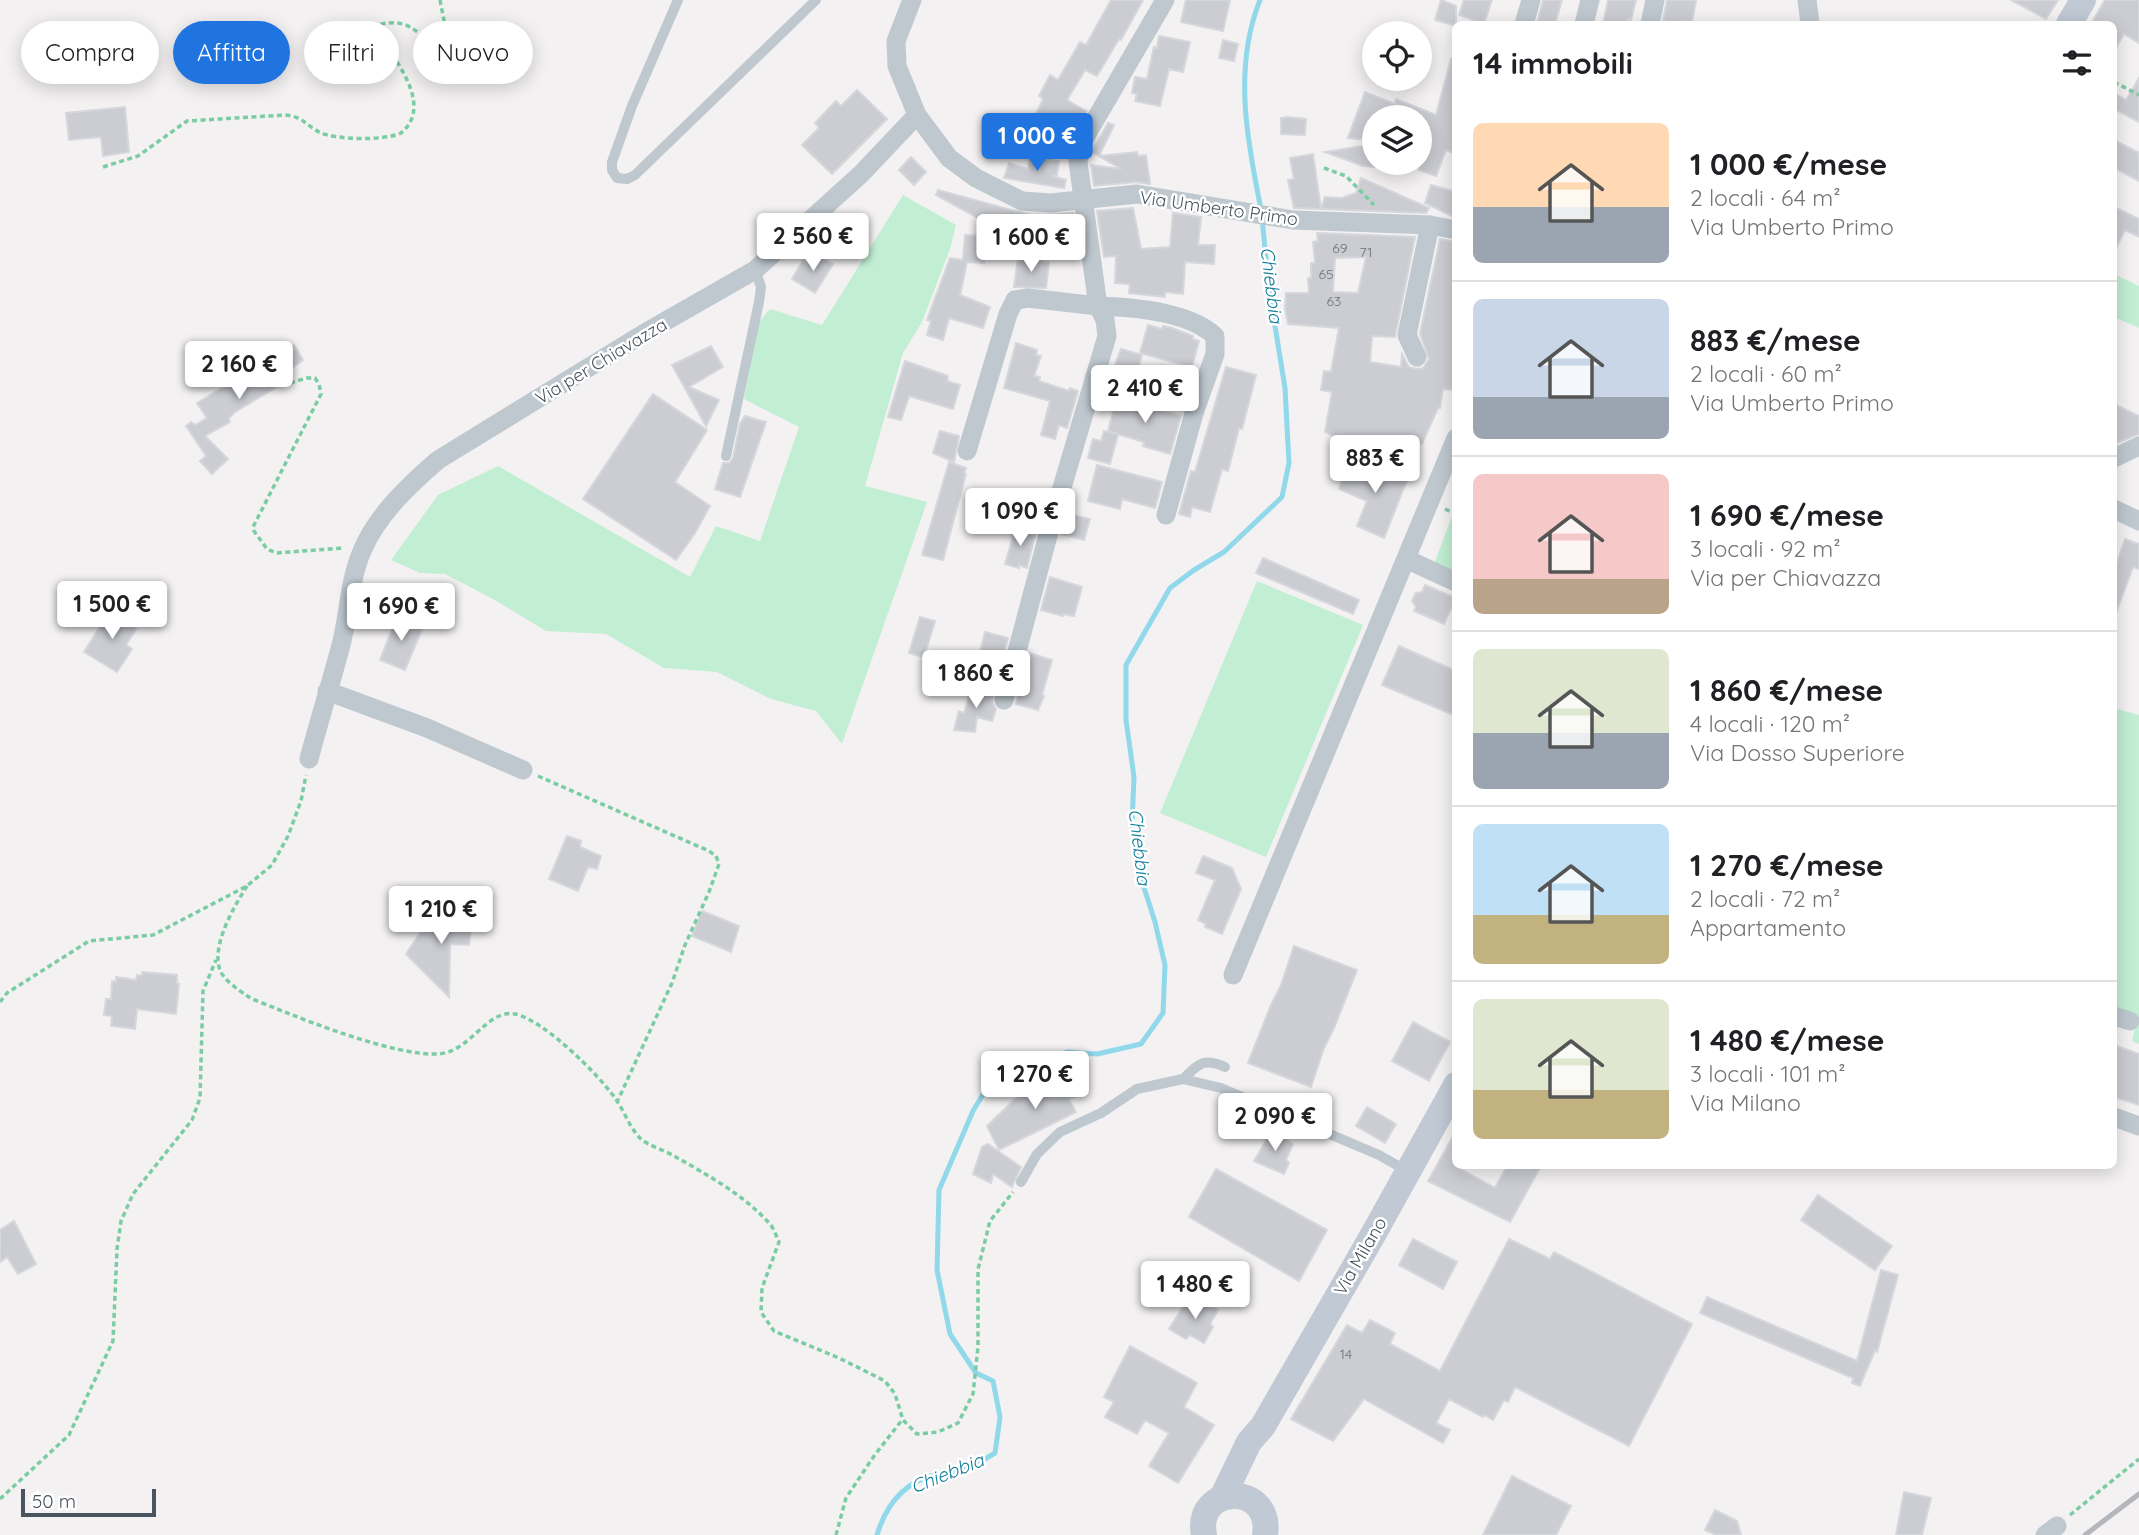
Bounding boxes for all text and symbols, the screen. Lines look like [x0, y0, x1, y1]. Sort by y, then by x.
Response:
chip: Compra [21, 21, 159, 84]
chip: Affitta [173, 21, 290, 84]
chip: Filtri [304, 21, 399, 84]
chip: Nuovo [413, 21, 533, 84]
map controls [1362, 21, 1432, 175]
button: locate [1362, 21, 1432, 91]
text: 14 immobili [1473, 44, 1633, 82]
icon: filters [2058, 44, 2096, 82]
button: layers [1362, 105, 1432, 175]
pin: 1 000 € [972, 114, 1102, 173]
text: 1 000 € [998, 121, 1076, 150]
text: 1 000 €/mese [1690, 145, 1887, 183]
icon: home [1529, 151, 1613, 235]
text: 2 locali · 64 m² [1690, 183, 1840, 212]
street label: Via Umberto Primo [1138, 186, 1300, 230]
text: Via Umberto Primo [1690, 212, 1894, 241]
pin: 2 560 € [748, 214, 878, 273]
pin: 1 600 € [966, 215, 1096, 274]
text: 2 560 € [773, 221, 853, 250]
text: 1 600 € [992, 222, 1070, 251]
house number: 69 [1332, 239, 1348, 257]
house number: 71 [1359, 243, 1373, 261]
water label: Chiebbia [1255, 246, 1289, 326]
house number: 65 [1318, 265, 1334, 283]
house number: 63 [1327, 292, 1341, 310]
street label: Via per Chiavazza [531, 313, 671, 409]
text: 883 €/mese [1690, 321, 1861, 359]
icon: home [1529, 327, 1613, 411]
pin: 2 160 € [174, 342, 304, 401]
text: 2 160 € [201, 349, 277, 378]
text: 2 locali · 60 m² [1690, 359, 1842, 388]
pin: 2 410 € [1080, 366, 1210, 425]
text: 2 410 € [1107, 373, 1183, 402]
text: Via Umberto Primo [1690, 388, 1894, 417]
pin: 883 € [1326, 435, 1424, 495]
text: 883 € [1346, 443, 1404, 472]
pin: 1 090 € [955, 489, 1085, 548]
text: 1 090 € [981, 496, 1059, 525]
text: 1 690 €/mese [1690, 496, 1884, 534]
icon: home [1529, 502, 1613, 586]
text: 3 locali · 92 m² [1690, 534, 1841, 563]
text: Via per Chiavazza [1690, 563, 1881, 592]
pin: 1 500 € [47, 582, 177, 641]
pin: 1 690 € [336, 584, 466, 643]
text: 1 500 € [73, 589, 151, 618]
text: 1 690 € [363, 591, 439, 620]
pin: 1 860 € [911, 650, 1041, 710]
text: 1 860 € [938, 658, 1014, 687]
text: 1 860 €/mese [1690, 671, 1883, 709]
icon: home [1529, 677, 1613, 761]
text: 4 locali · 120 m² [1690, 709, 1850, 738]
text: Via Dosso Superiore [1690, 738, 1905, 767]
water label: Chiebbia [1123, 808, 1157, 888]
text: 1 270 €/mese [1690, 846, 1884, 884]
icon: home [1529, 852, 1613, 936]
text: 2 locali · 72 m² [1690, 884, 1840, 913]
pin: 1 210 € [376, 886, 506, 946]
text: 1 210 € [405, 894, 477, 923]
text: Appartamento [1690, 913, 1846, 942]
text: 1 480 €/mese [1690, 1021, 1884, 1059]
icon: home [1529, 1027, 1613, 1111]
pin: 1 270 € [970, 1052, 1100, 1111]
text: 1 270 € [997, 1059, 1073, 1088]
text: 3 locali · 101 m² [1690, 1059, 1846, 1088]
text: Via Milano [1690, 1088, 1801, 1117]
pin: 2 090 € [1210, 1094, 1340, 1153]
text: 2 090 € [1234, 1101, 1316, 1130]
street label: Via Milano [1328, 1213, 1392, 1299]
pin: 1 480 € [1130, 1262, 1260, 1321]
text: 1 480 € [1157, 1269, 1233, 1298]
house number: 14 [1340, 1345, 1352, 1363]
water label: Chiebbia [907, 1447, 988, 1498]
scale bar [21, 1486, 156, 1518]
text: 50 m [32, 1489, 76, 1513]

